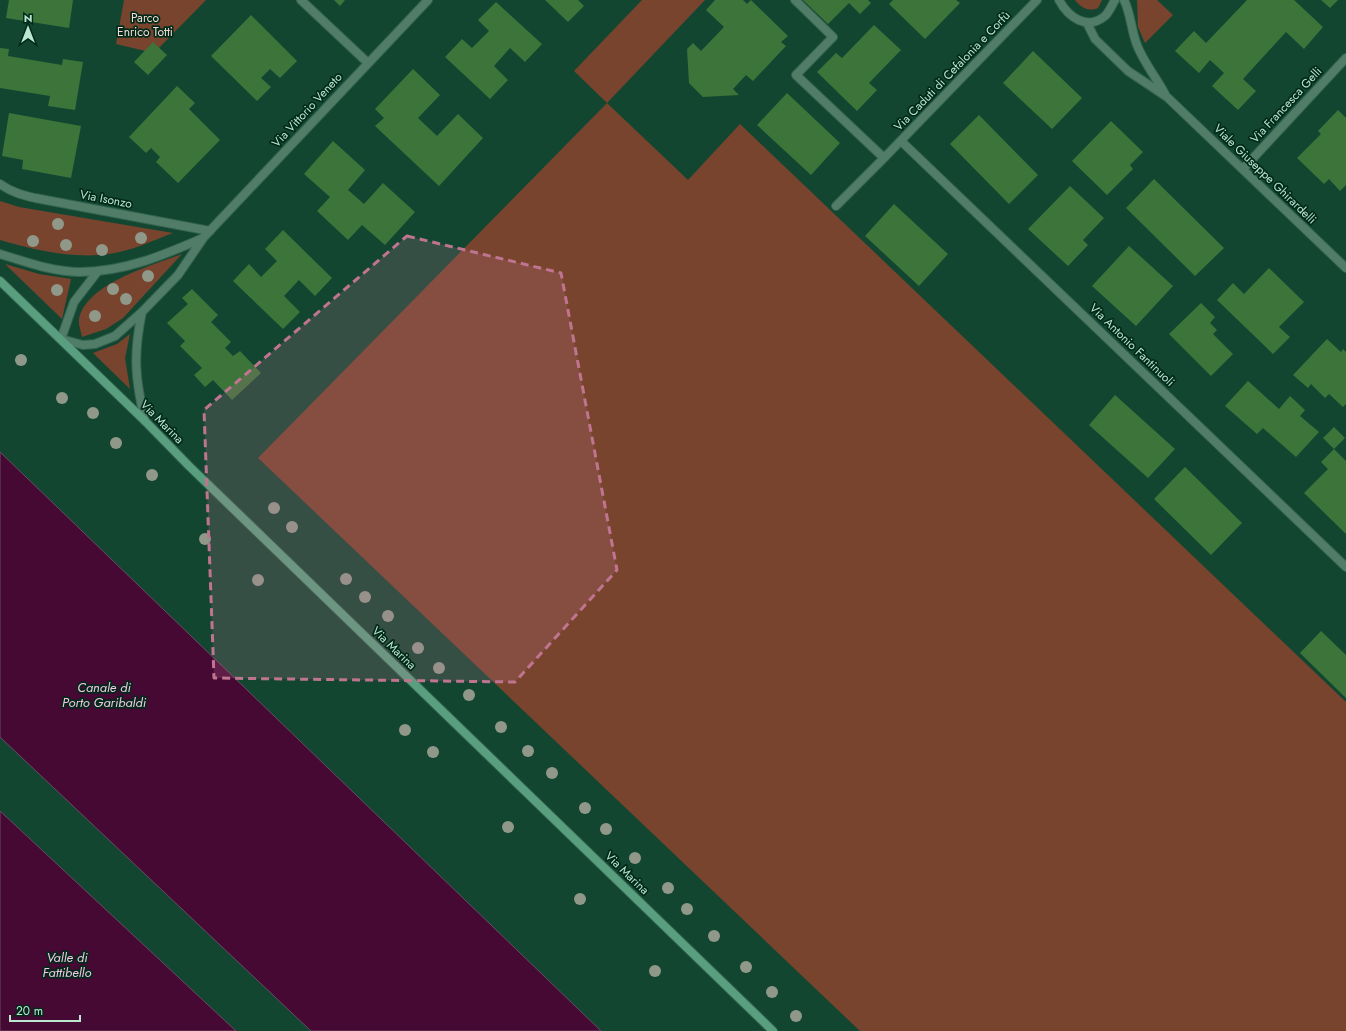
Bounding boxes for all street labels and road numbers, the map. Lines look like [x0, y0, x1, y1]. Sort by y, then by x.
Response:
street label: Via Caduti di Cefalonia e Corfù [890, 7, 1014, 135]
street label: Via Francesca Gelli [1246, 63, 1326, 147]
street label: Via Vittorio Veneto [268, 68, 347, 151]
street label: Viale Giuseppe Ghirardelli [1209, 120, 1321, 228]
street label: Via Isonzo [78, 185, 134, 213]
street label: Via Antonio Fantinuoli [1085, 299, 1179, 391]
street label: Via Marina [136, 396, 188, 448]
street label: Via Marina [368, 622, 420, 674]
street label: Via Marina [601, 847, 653, 899]

